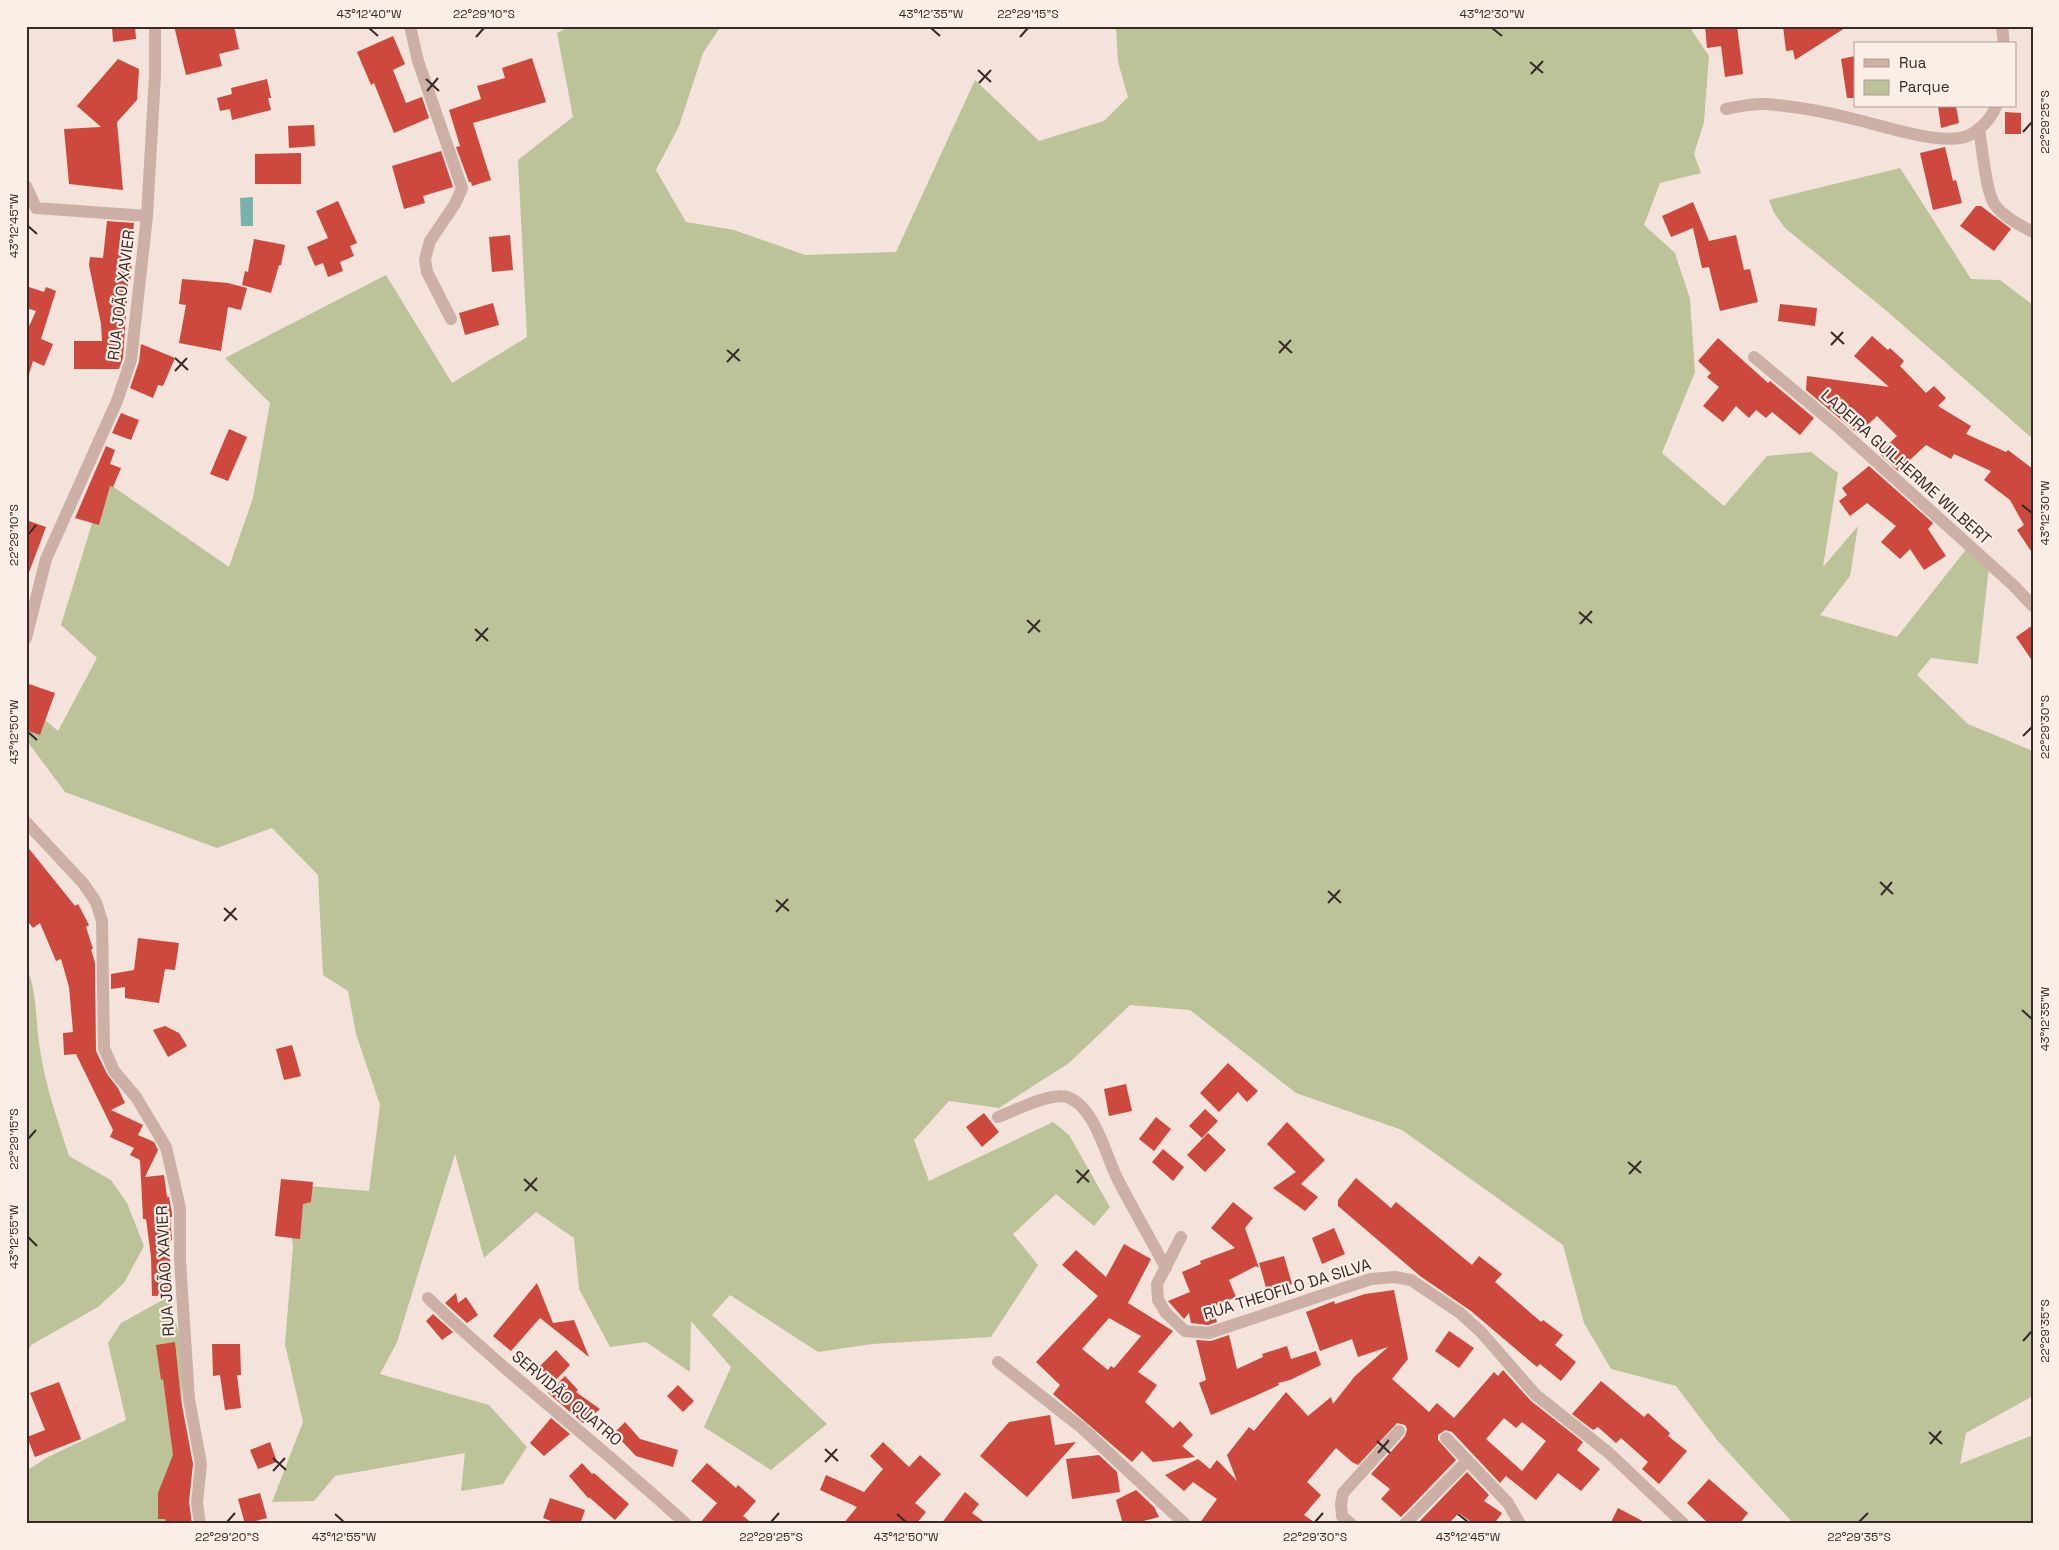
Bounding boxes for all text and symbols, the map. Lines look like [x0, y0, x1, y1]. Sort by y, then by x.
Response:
text: 43°12'40"W [337, 6, 402, 22]
text: 22°29'10"S [453, 6, 515, 22]
text: 43°12'35"W [899, 6, 964, 22]
text: 22°29'15"S [997, 6, 1059, 22]
text: 43°12'30"W [1459, 6, 1525, 22]
legend [1854, 42, 2016, 108]
text: Rua [1899, 53, 1927, 72]
text: Parque [1899, 77, 1950, 96]
text: 22°29'25"S [2037, 90, 2053, 154]
text: 43°12'45"W [6, 193, 22, 258]
street label: RUA JOÃO XAVIER [103, 228, 139, 362]
street label: LADEIRA GUILHERME WILBERT [1816, 385, 1996, 549]
text: 43°12'30"W [2037, 480, 2053, 546]
text: 22°29'10"S [6, 504, 22, 566]
text: 22°29'30"S [2037, 695, 2053, 759]
text: 43°12'50"W [6, 699, 22, 765]
text: 43°12'35"W [2037, 986, 2053, 1051]
text: 22°29'15"S [6, 1108, 22, 1170]
text: 43°12'55"W [6, 1204, 22, 1269]
street label: RUA JOÃO XAVIER [151, 1205, 179, 1337]
street label: RUA THEOFILO DA SILVA [1201, 1253, 1373, 1325]
text: 22°29'35"S [2037, 1299, 2053, 1363]
street label: SERVIDÃO QUATRO [507, 1346, 627, 1450]
text: 22°29'20"S [195, 1529, 259, 1545]
text: 43°12'55"W [312, 1529, 377, 1545]
text: 22°29'25"S [739, 1529, 803, 1545]
text: 43°12'50"W [873, 1529, 939, 1545]
text: 22°29'30"S [1283, 1529, 1347, 1545]
text: 43°12'45"W [1436, 1529, 1501, 1545]
text: 22°29'35"S [1827, 1529, 1891, 1545]

